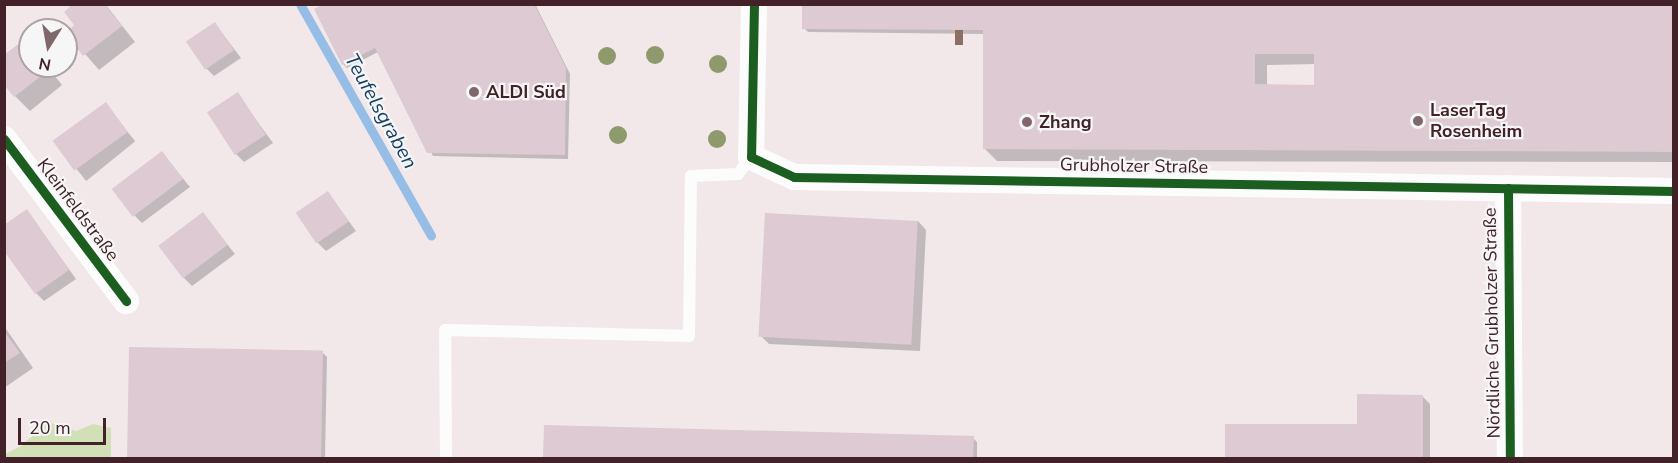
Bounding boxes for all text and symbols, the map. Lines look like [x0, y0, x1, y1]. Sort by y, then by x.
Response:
north arrow [18, 18, 78, 78]
water label: Teufelsgraben [340, 49, 422, 173]
text: N [37, 52, 53, 76]
place label: ALDI Süd [486, 81, 566, 103]
marker: ALDI Süd [467, 85, 481, 99]
place label: LaserTag Rosenheim [1430, 100, 1522, 142]
place label: Zhang [1039, 111, 1092, 133]
marker: LaserTag Rosenheim [1411, 114, 1425, 128]
marker: Zhang [1020, 115, 1034, 129]
street label: Kleinfeldstraße [32, 154, 124, 266]
street label: Grubholzer Straße [1060, 154, 1208, 178]
street label: Nördliche Grubholzer Straße [1479, 207, 1505, 439]
scale bar [21, 406, 110, 444]
text: 20 m [29, 416, 71, 440]

